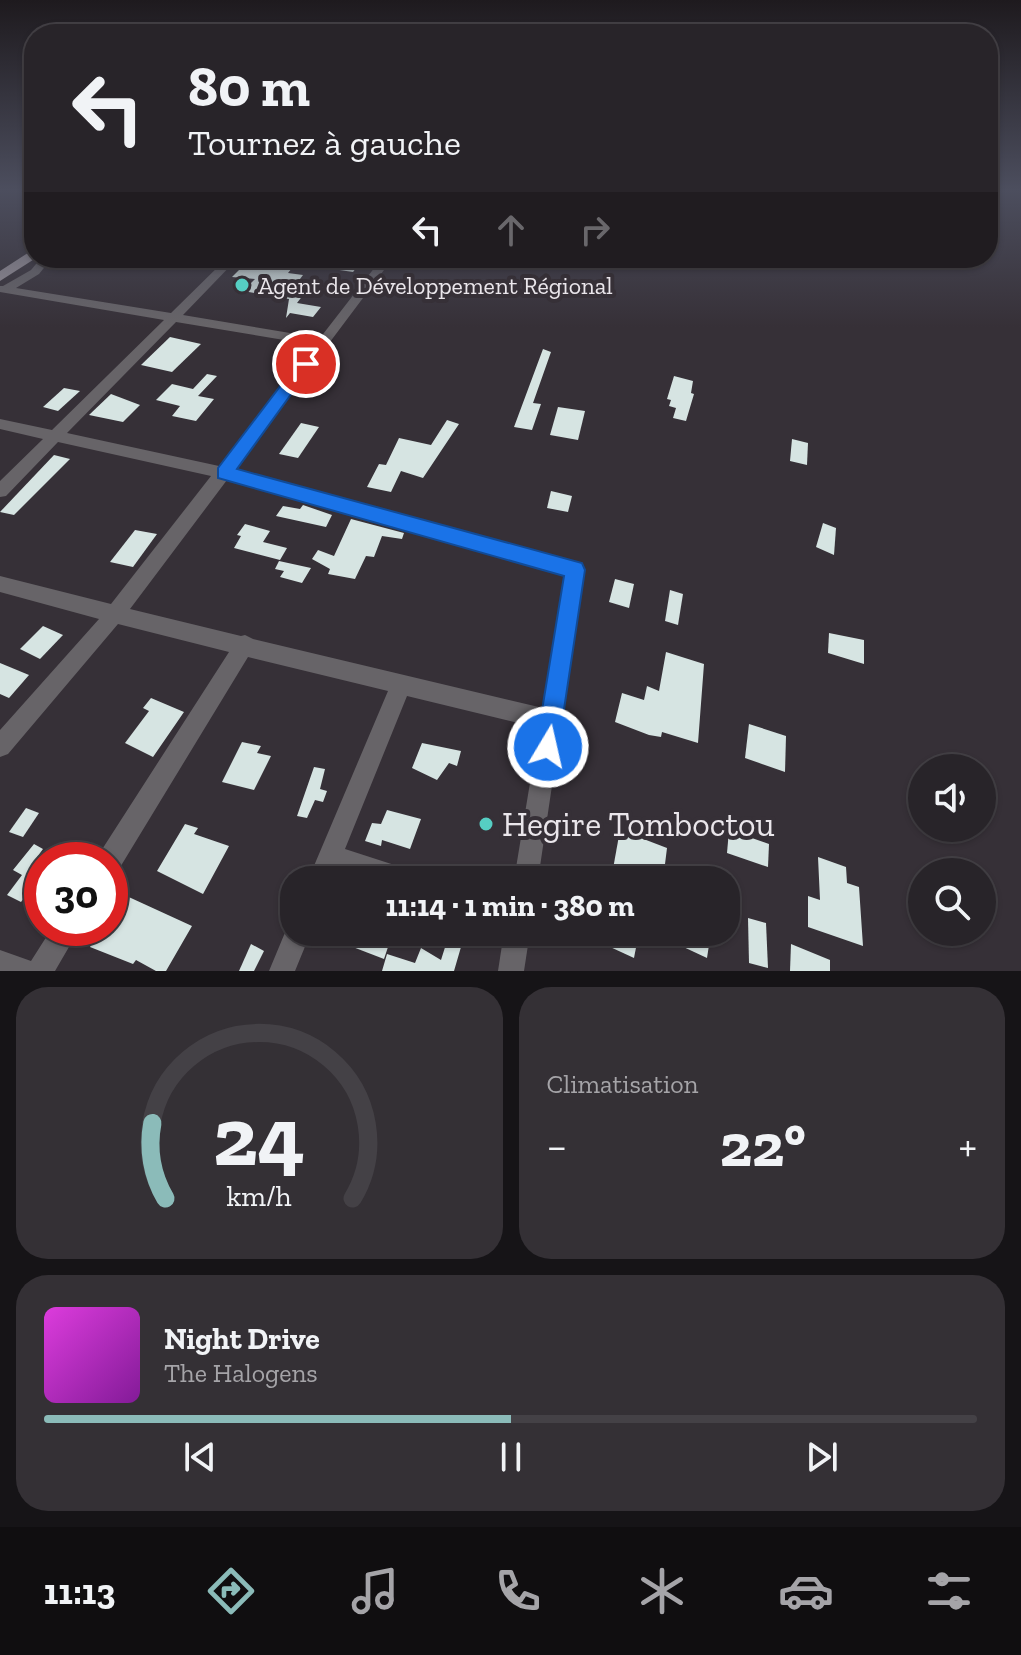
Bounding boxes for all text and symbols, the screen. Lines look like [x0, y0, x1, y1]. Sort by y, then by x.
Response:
text: 80 m [188, 53, 310, 120]
icon: left [56, 56, 160, 160]
text: Tournez à gauche [188, 121, 461, 164]
icon: left [405, 208, 449, 252]
icon: ahead [489, 208, 533, 252]
icon: right [573, 208, 617, 252]
place label: Agent de Développement Régional [258, 271, 613, 300]
marker: Agent de Développement Régional [233, 276, 251, 294]
pin [272, 330, 340, 398]
icon: arrive [284, 342, 328, 386]
position arrow [506, 705, 590, 789]
map controls [908, 754, 996, 946]
button: sound [908, 754, 996, 842]
place label: Hegire Tomboctou [502, 804, 775, 845]
marker: Hegire Tomboctou [477, 815, 495, 833]
speed limit sign: 30 [24, 842, 128, 946]
button: search [908, 858, 996, 946]
text: 11:14 · 1 min · 380 m [385, 888, 635, 924]
text: Climatisation [547, 1068, 699, 1100]
text: 24 [213, 1086, 305, 1186]
text: 22° [720, 1109, 806, 1181]
text: − [547, 1119, 567, 1172]
text: + [958, 1119, 977, 1172]
text: km/h [227, 1179, 292, 1213]
text: Night Drive [164, 1321, 320, 1357]
text: The Halogens [164, 1357, 318, 1389]
icon: previous [178, 1435, 222, 1479]
icon: pause [489, 1435, 533, 1479]
icon: next [800, 1435, 844, 1479]
icon: directions [203, 1563, 259, 1619]
icon: music [347, 1563, 403, 1619]
icon: phone [490, 1563, 546, 1619]
icon: climate [634, 1563, 690, 1619]
icon: car [778, 1563, 834, 1619]
icon: filters [921, 1563, 977, 1619]
text: 11:13 [44, 1570, 116, 1613]

